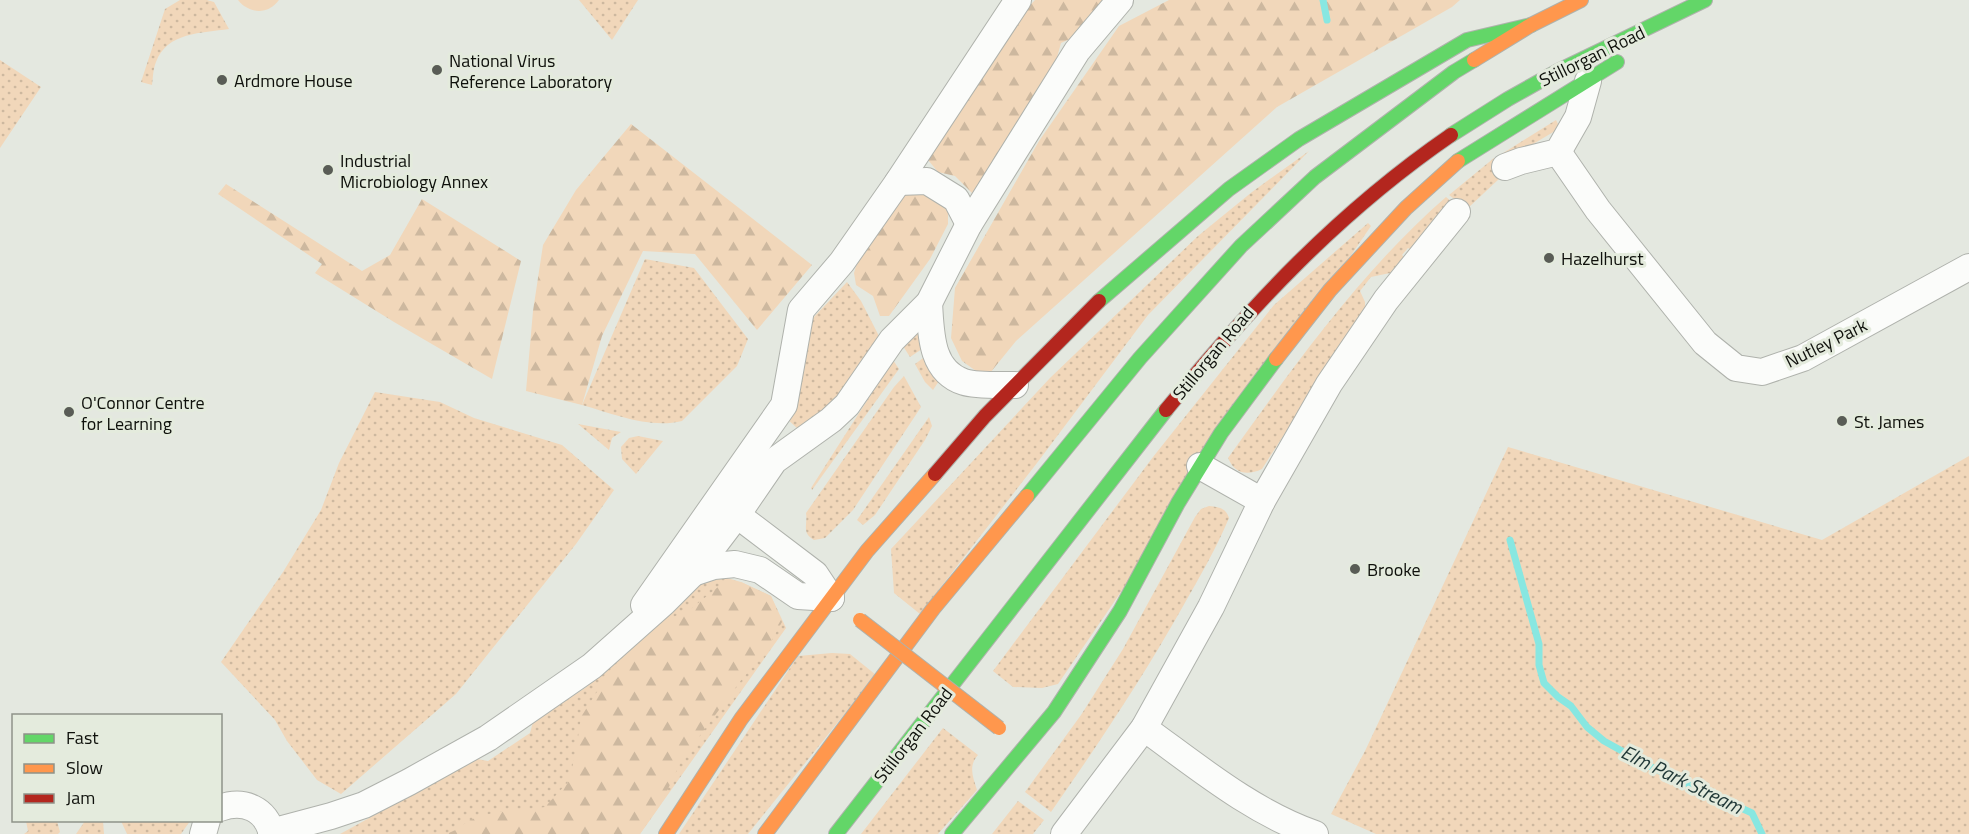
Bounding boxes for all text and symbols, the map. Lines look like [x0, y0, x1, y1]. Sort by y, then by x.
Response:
street label: Stillorgan Road [1535, 19, 1649, 93]
place label: National Virus Reference Laboratory [449, 47, 612, 95]
marker: National Virus Reference Laboratory [430, 63, 444, 77]
place label: Ardmore House [234, 67, 352, 94]
marker: Ardmore House [215, 73, 229, 87]
place label: Industrial Microbiology Annex [340, 147, 488, 195]
marker: Industrial Microbiology Annex [321, 163, 335, 177]
place label: Hazelhurst [1561, 245, 1644, 272]
marker: Hazelhurst [1542, 251, 1556, 265]
street label: Stillorgan Road [1166, 300, 1260, 406]
street label: Nutley Park [1780, 311, 1872, 374]
place label: O'Connor Centre for Learning [81, 389, 205, 437]
marker: O'Connor Centre for Learning [62, 405, 76, 419]
place label: St. James [1854, 408, 1925, 435]
marker: St. James [1835, 414, 1849, 428]
place label: Brooke [1367, 556, 1421, 583]
marker: Brooke [1348, 562, 1362, 576]
street label: Stillorgan Road [867, 682, 959, 788]
legend [12, 714, 222, 822]
text: Fast [66, 724, 99, 751]
water label: Elm Park Stream [1616, 736, 1749, 822]
text: Slow [66, 754, 103, 781]
text: Jam [66, 784, 95, 811]

